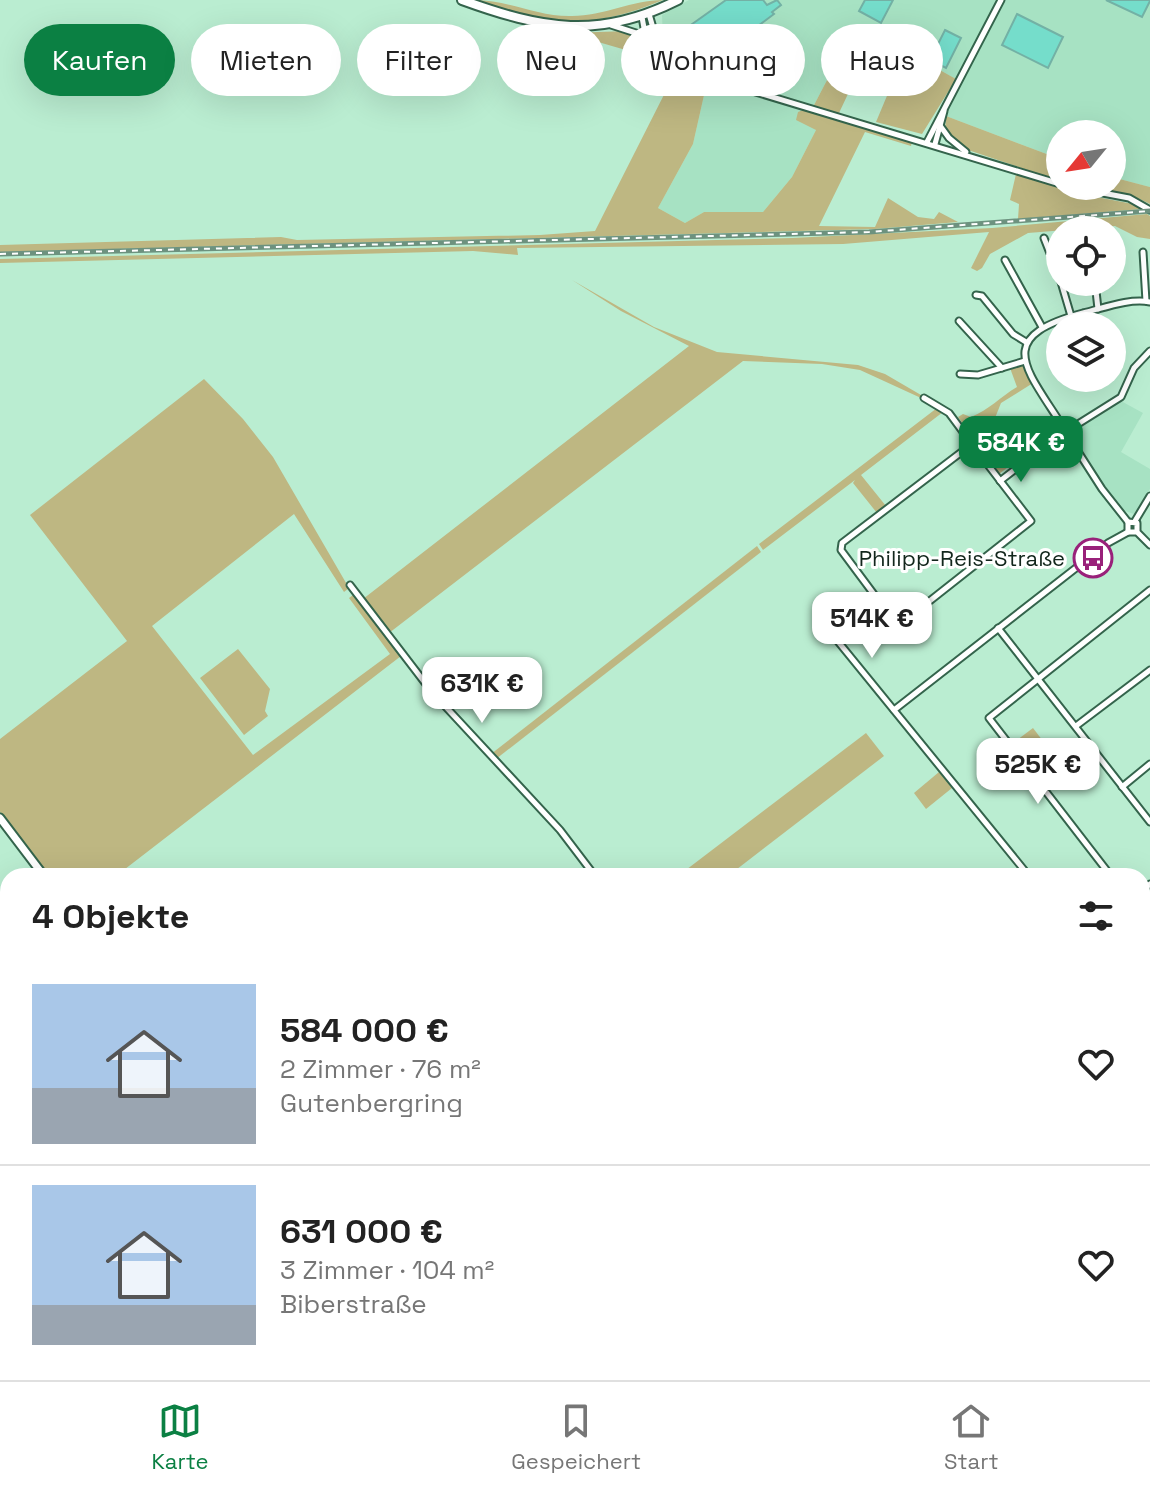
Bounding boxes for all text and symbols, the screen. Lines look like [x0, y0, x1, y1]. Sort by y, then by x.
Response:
chip: Kaufen [24, 24, 175, 96]
chip: Mieten [191, 24, 341, 96]
chip: Filter [357, 24, 481, 96]
chip: Neu [497, 24, 605, 96]
chip: Wohnung [621, 24, 805, 96]
chip: Haus [821, 24, 943, 96]
north arrow [1046, 120, 1126, 200]
map controls [1046, 120, 1126, 392]
button: locate [1046, 216, 1126, 296]
button: layers [1046, 312, 1126, 392]
pin: 584K € [956, 416, 1086, 484]
text: 584K € [977, 425, 1065, 459]
bus stop icon: Philipp-Reis-Straße [1072, 537, 1114, 579]
place label: Philipp-Reis-Straße [859, 544, 1065, 572]
pin: 514K € [807, 592, 937, 660]
text: 514K € [830, 601, 914, 635]
pin: 631K € [417, 657, 547, 725]
text: 631K € [440, 666, 524, 700]
pin: 525K € [973, 738, 1103, 806]
text: 525K € [995, 747, 1081, 781]
icon: filters [1074, 894, 1118, 938]
text: 4 Objekte [32, 895, 189, 938]
text: 584 000 € [280, 1009, 449, 1052]
icon: home [96, 1016, 192, 1112]
icon: heart [1074, 1042, 1118, 1086]
text: 2 Zimmer · 76 m² [280, 1052, 481, 1086]
text: Gutenbergring [280, 1086, 463, 1120]
text: 631 000 € [280, 1210, 443, 1253]
icon: home [96, 1217, 192, 1313]
icon: heart [1074, 1243, 1118, 1287]
text: 3 Zimmer · 104 m² [280, 1253, 494, 1287]
text: Biberstraße [280, 1287, 427, 1321]
tab: Karte [151, 1399, 209, 1475]
tab: Gespeichert [511, 1399, 641, 1475]
tab: Start [944, 1399, 999, 1475]

